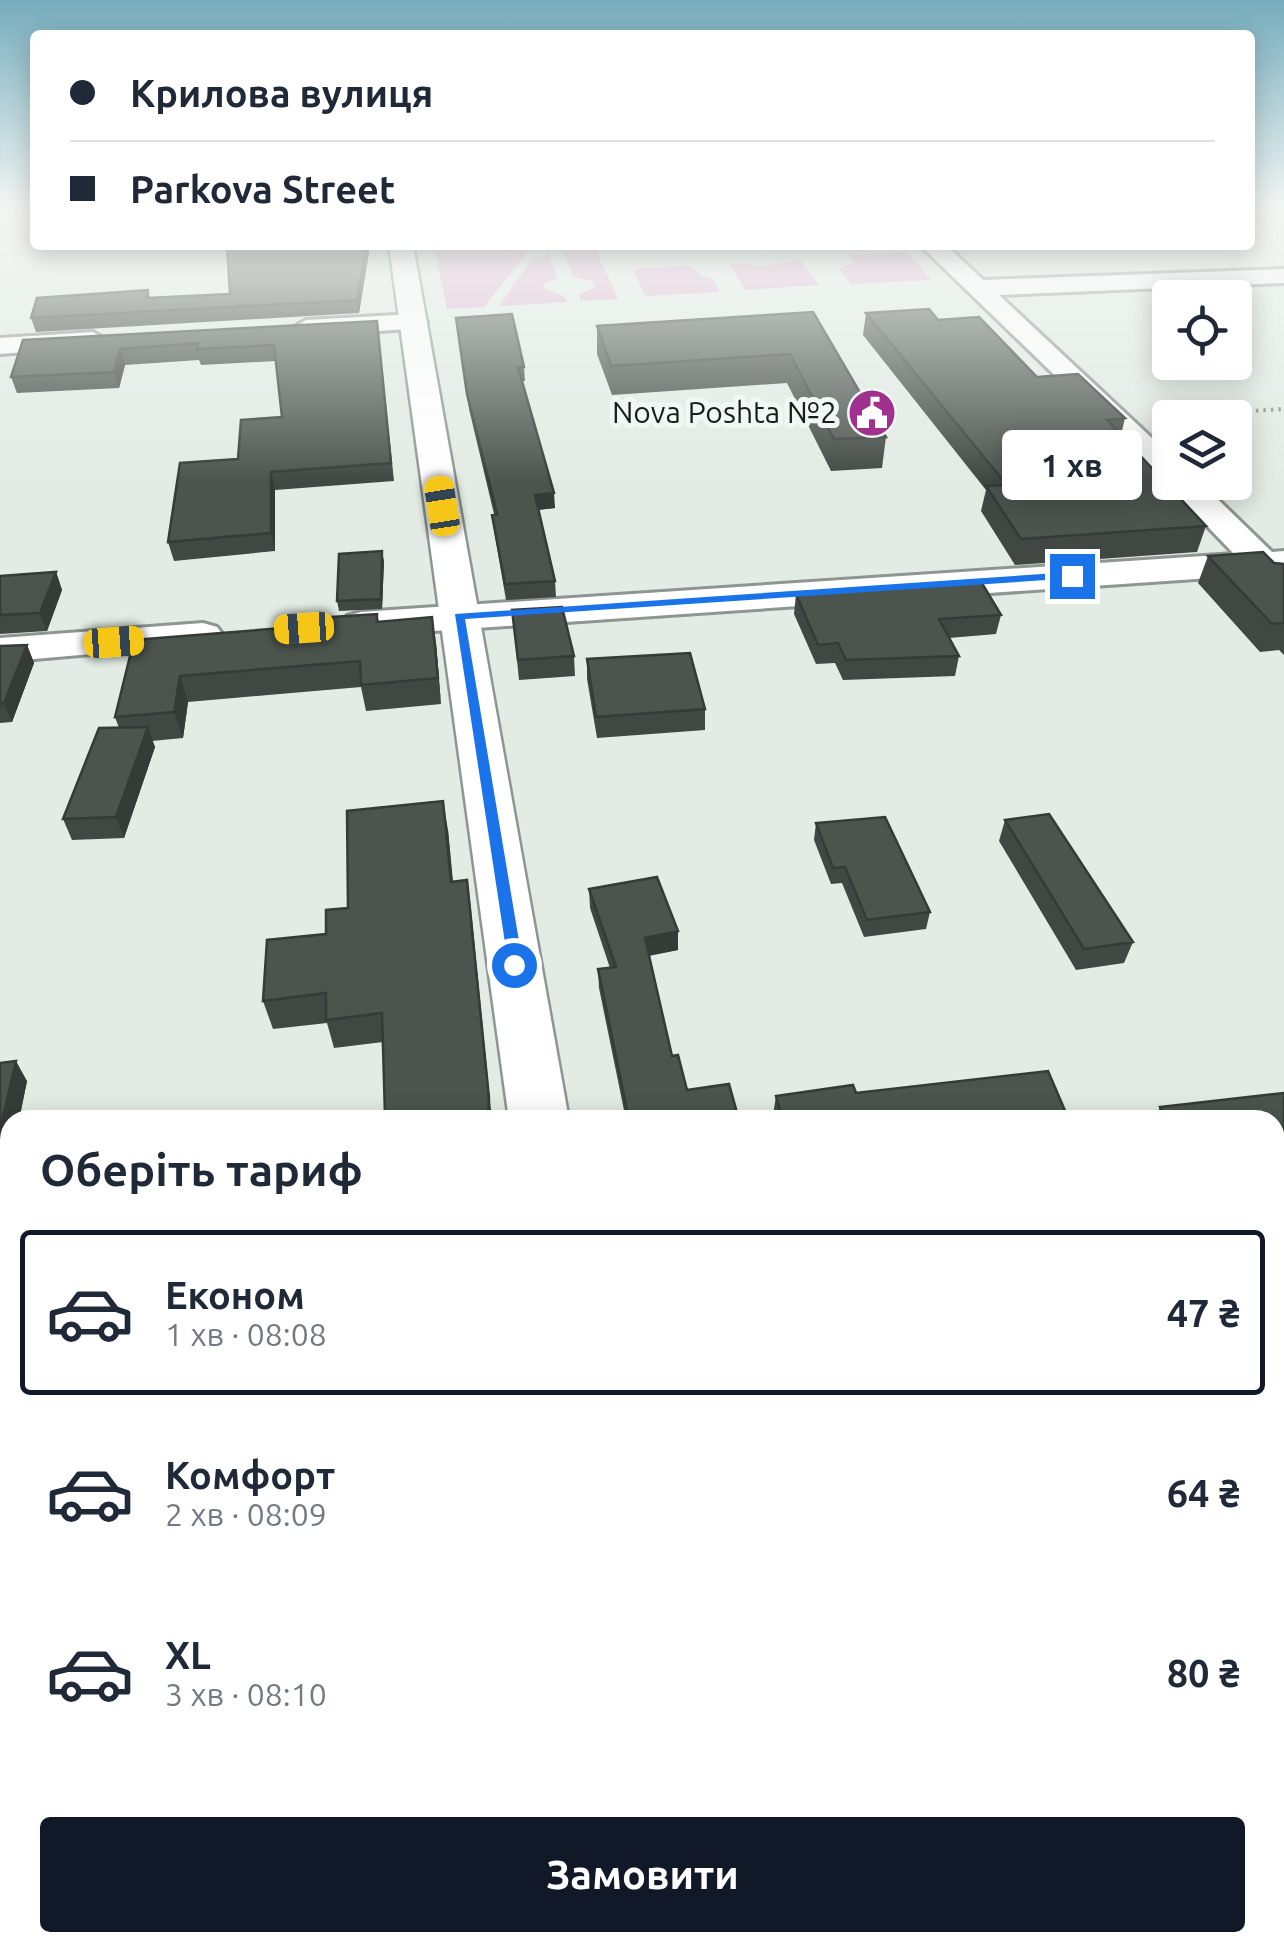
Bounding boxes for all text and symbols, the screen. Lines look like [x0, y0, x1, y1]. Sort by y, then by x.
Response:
text: Крилова вулиця [130, 72, 433, 114]
text: Parkova Street [130, 168, 395, 210]
map controls [1152, 280, 1252, 500]
button: locate [1152, 280, 1252, 380]
public building icon: Nova Poshta №2 [846, 387, 898, 439]
place label: Nova Poshta №2 [612, 395, 837, 429]
button: layers [1152, 400, 1252, 500]
callout: 1 хв [1002, 431, 1142, 501]
text: 1 хв [1041, 447, 1103, 483]
car [422, 474, 462, 538]
route end [1050, 554, 1095, 599]
car [273, 611, 335, 645]
car [83, 625, 145, 659]
route start [492, 943, 537, 988]
text: Оберіть тариф [40, 1144, 363, 1195]
icon: car [45, 1268, 135, 1358]
text: Економ [165, 1274, 305, 1316]
text: 47 ₴ [1167, 1292, 1240, 1334]
text: 1 хв · 08:08 [165, 1316, 327, 1352]
icon: car [45, 1448, 135, 1538]
text: Комфорт [165, 1454, 335, 1496]
text: 64 ₴ [1167, 1472, 1240, 1514]
text: 2 хв · 08:09 [165, 1496, 327, 1532]
icon: car [45, 1628, 135, 1718]
text: XL [165, 1634, 211, 1676]
text: 80 ₴ [1167, 1652, 1240, 1694]
text: 3 хв · 08:10 [165, 1676, 327, 1712]
button: Замовити [40, 1817, 1245, 1932]

